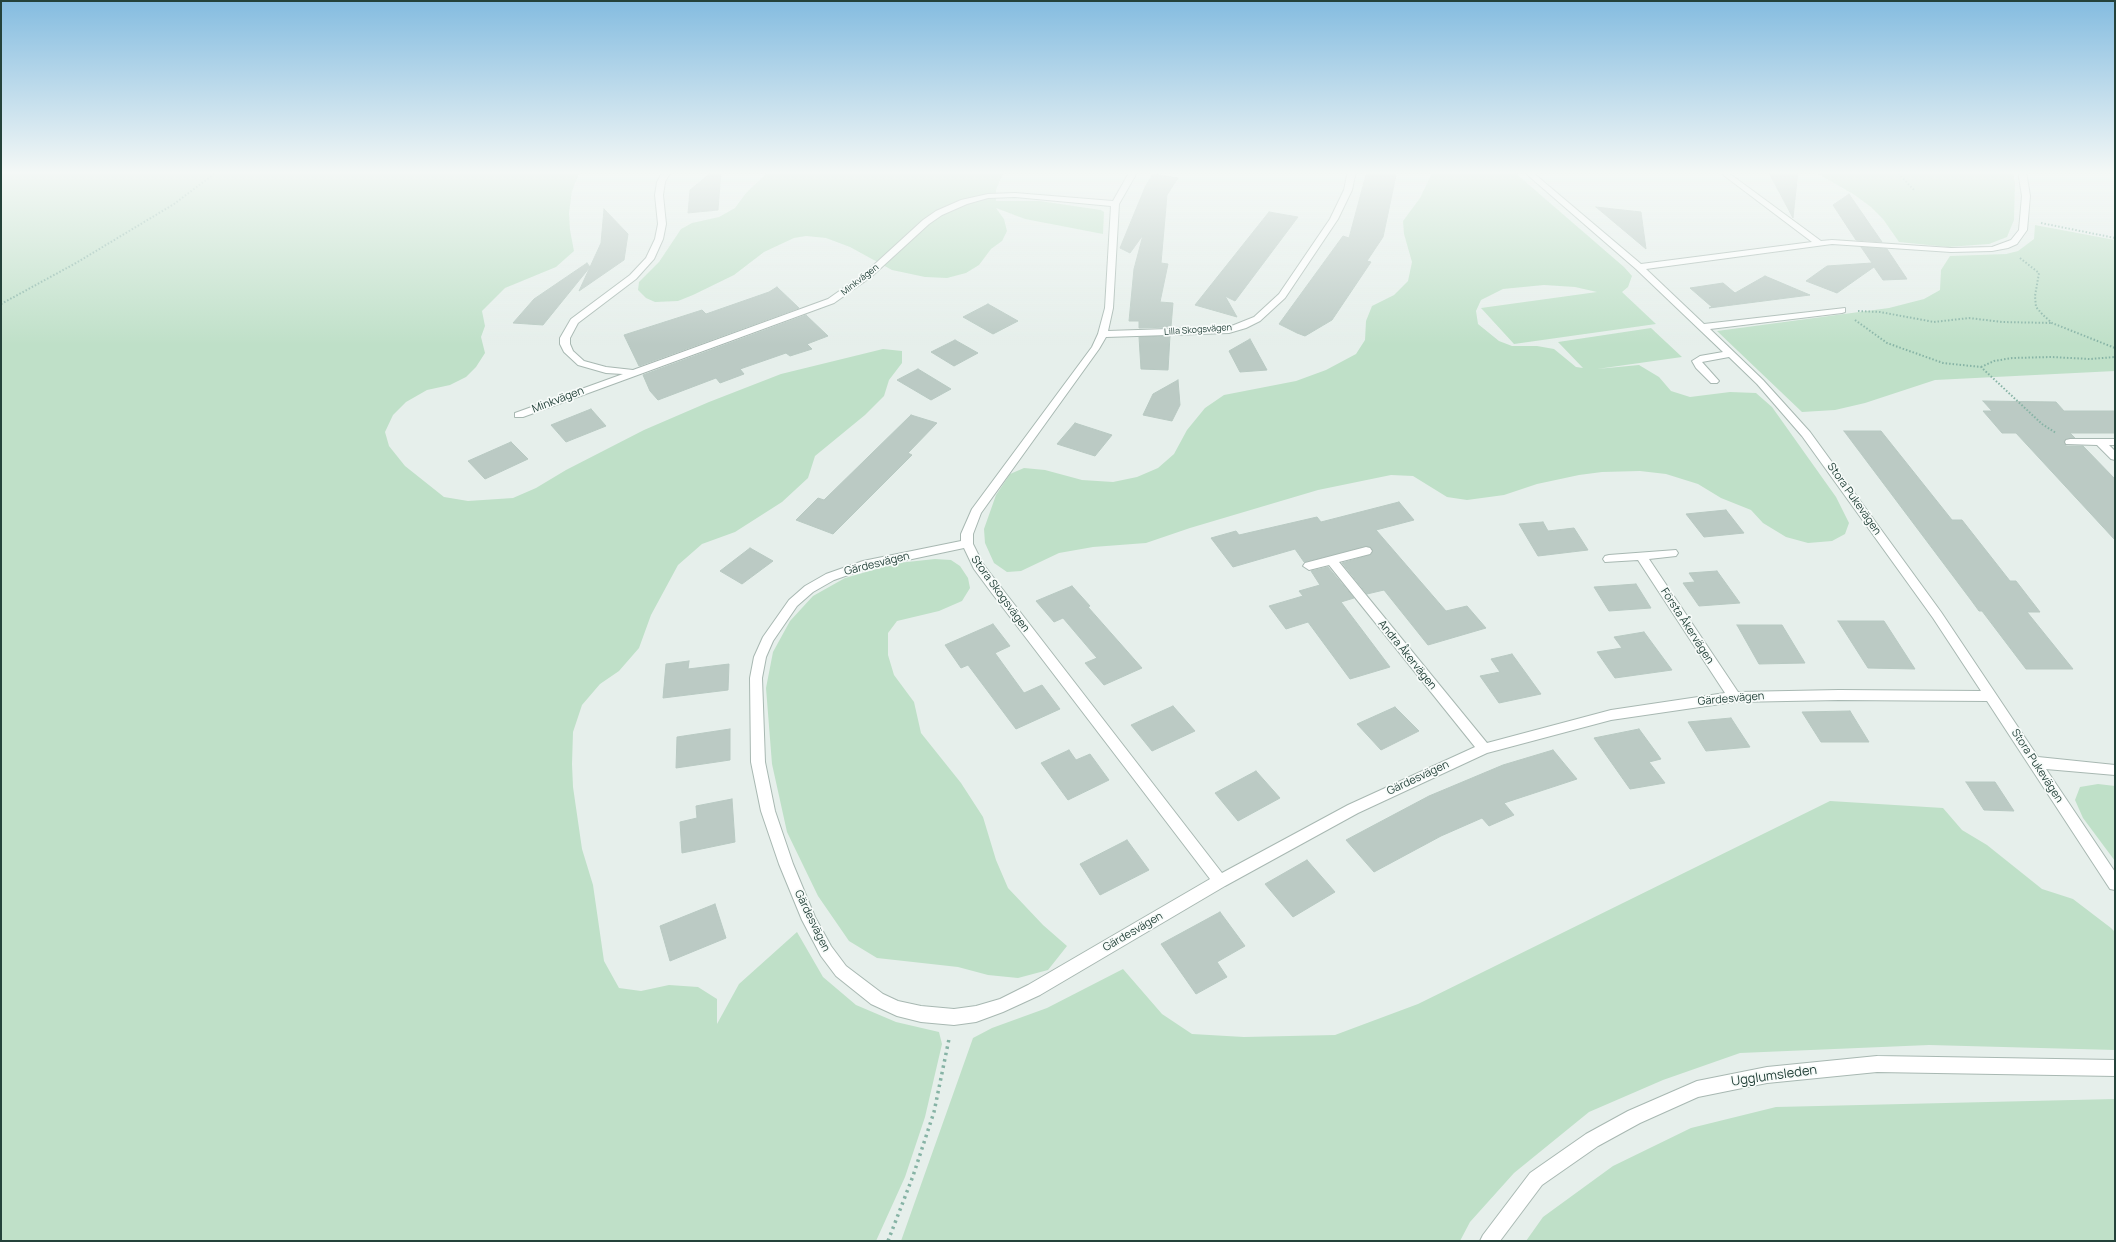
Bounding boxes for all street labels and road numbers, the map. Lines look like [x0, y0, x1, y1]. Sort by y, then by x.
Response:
street label: Minkvägen [839, 262, 881, 298]
street label: Lilla Skogsvägen [1164, 322, 1232, 338]
street label: Minkvägen [530, 384, 586, 416]
street label: Stora Pukevägen [1824, 460, 1884, 538]
street label: Gärdesvägen [843, 550, 911, 578]
street label: Stora Skogsvägen [968, 553, 1032, 635]
street label: Första Åkervägen [1658, 586, 1716, 666]
street label: Andra Åkervägen [1375, 618, 1439, 692]
street label: Gärdesvägen [1697, 690, 1765, 708]
street label: Stora Pukevägen [2008, 727, 2066, 805]
street label: Gärdesvägen [1385, 758, 1451, 798]
street label: Gärdesvägen [791, 888, 833, 954]
street label: Gärdesvägen [1101, 910, 1165, 954]
street label: Ugglumsleden [1730, 1062, 1818, 1090]

